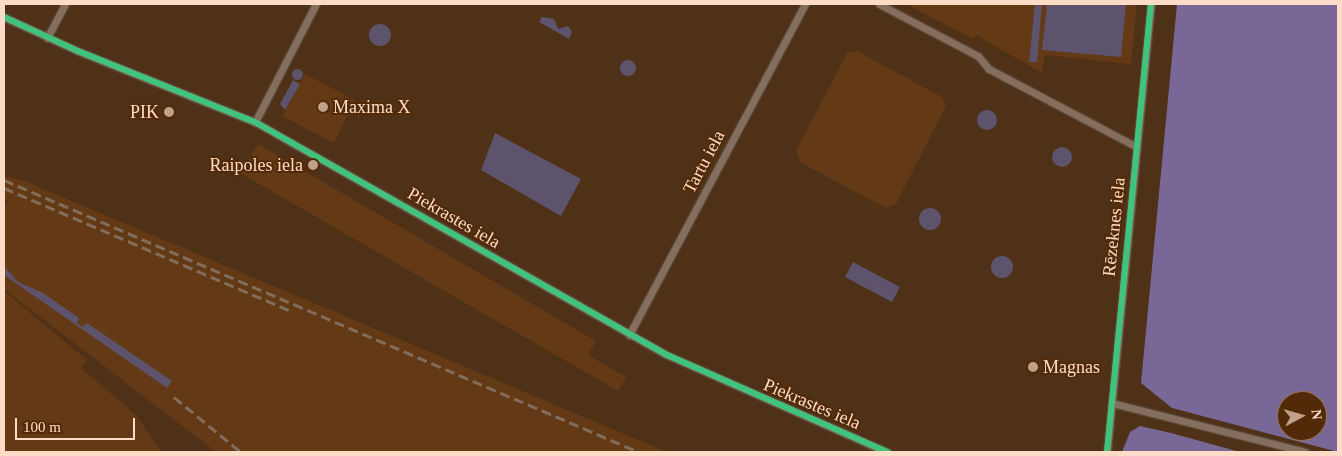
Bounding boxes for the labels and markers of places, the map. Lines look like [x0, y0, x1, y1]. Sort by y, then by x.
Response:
place label: Maxima X [333, 96, 410, 118]
place label: PIK [130, 101, 159, 123]
marker: Maxima X [317, 101, 329, 113]
marker: PIK [163, 106, 175, 118]
place label: Raipoles iela [210, 154, 303, 176]
marker: Raipoles iela [307, 159, 319, 171]
place label: Magnas [1043, 356, 1100, 378]
marker: Magnas [1027, 361, 1039, 373]

